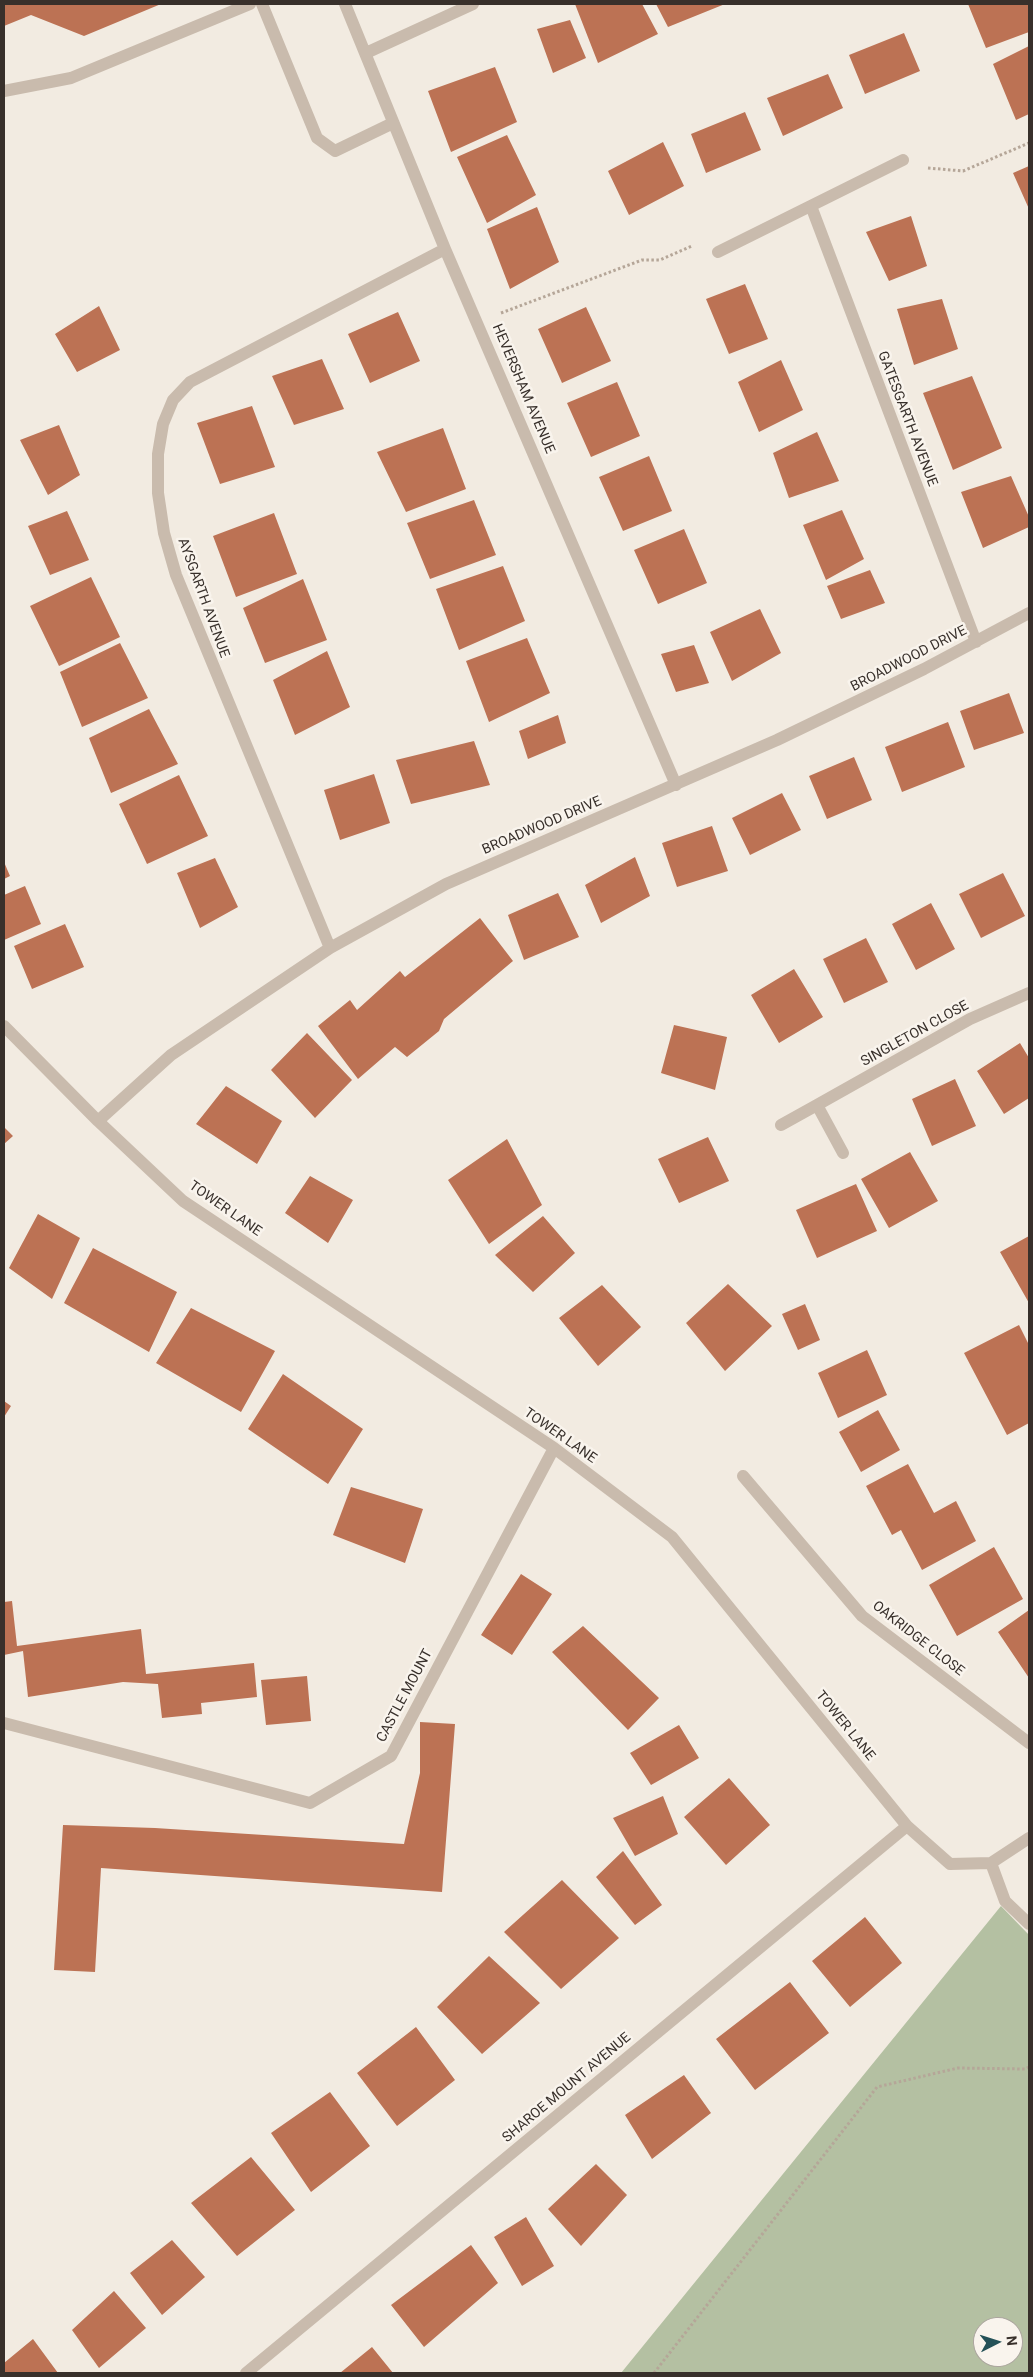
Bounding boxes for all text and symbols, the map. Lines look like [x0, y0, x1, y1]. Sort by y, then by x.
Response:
street label: HEVERSHAM AVENUE [488, 322, 558, 456]
street label: GATESGARTH AVENUE [873, 349, 941, 489]
street label: AYSGARTH AVENUE [174, 536, 232, 660]
street label: BROADWOOD DRIVE [848, 622, 970, 696]
street label: BROADWOOD DRIVE [480, 793, 604, 859]
street label: SINGLETON CLOSE [858, 997, 972, 1071]
street label: TOWER LANE [185, 1178, 265, 1240]
street label: TOWER LANE [520, 1405, 600, 1467]
street label: OAKRIDGE CLOSE [869, 1598, 967, 1680]
street label: CASTLE MOUNT [373, 1647, 437, 1745]
street label: TOWER LANE [812, 1688, 878, 1764]
street label: SHAROE MOUNT AVENUE [499, 2029, 635, 2147]
north arrow [973, 2317, 1023, 2367]
text: N [1004, 2335, 1020, 2346]

